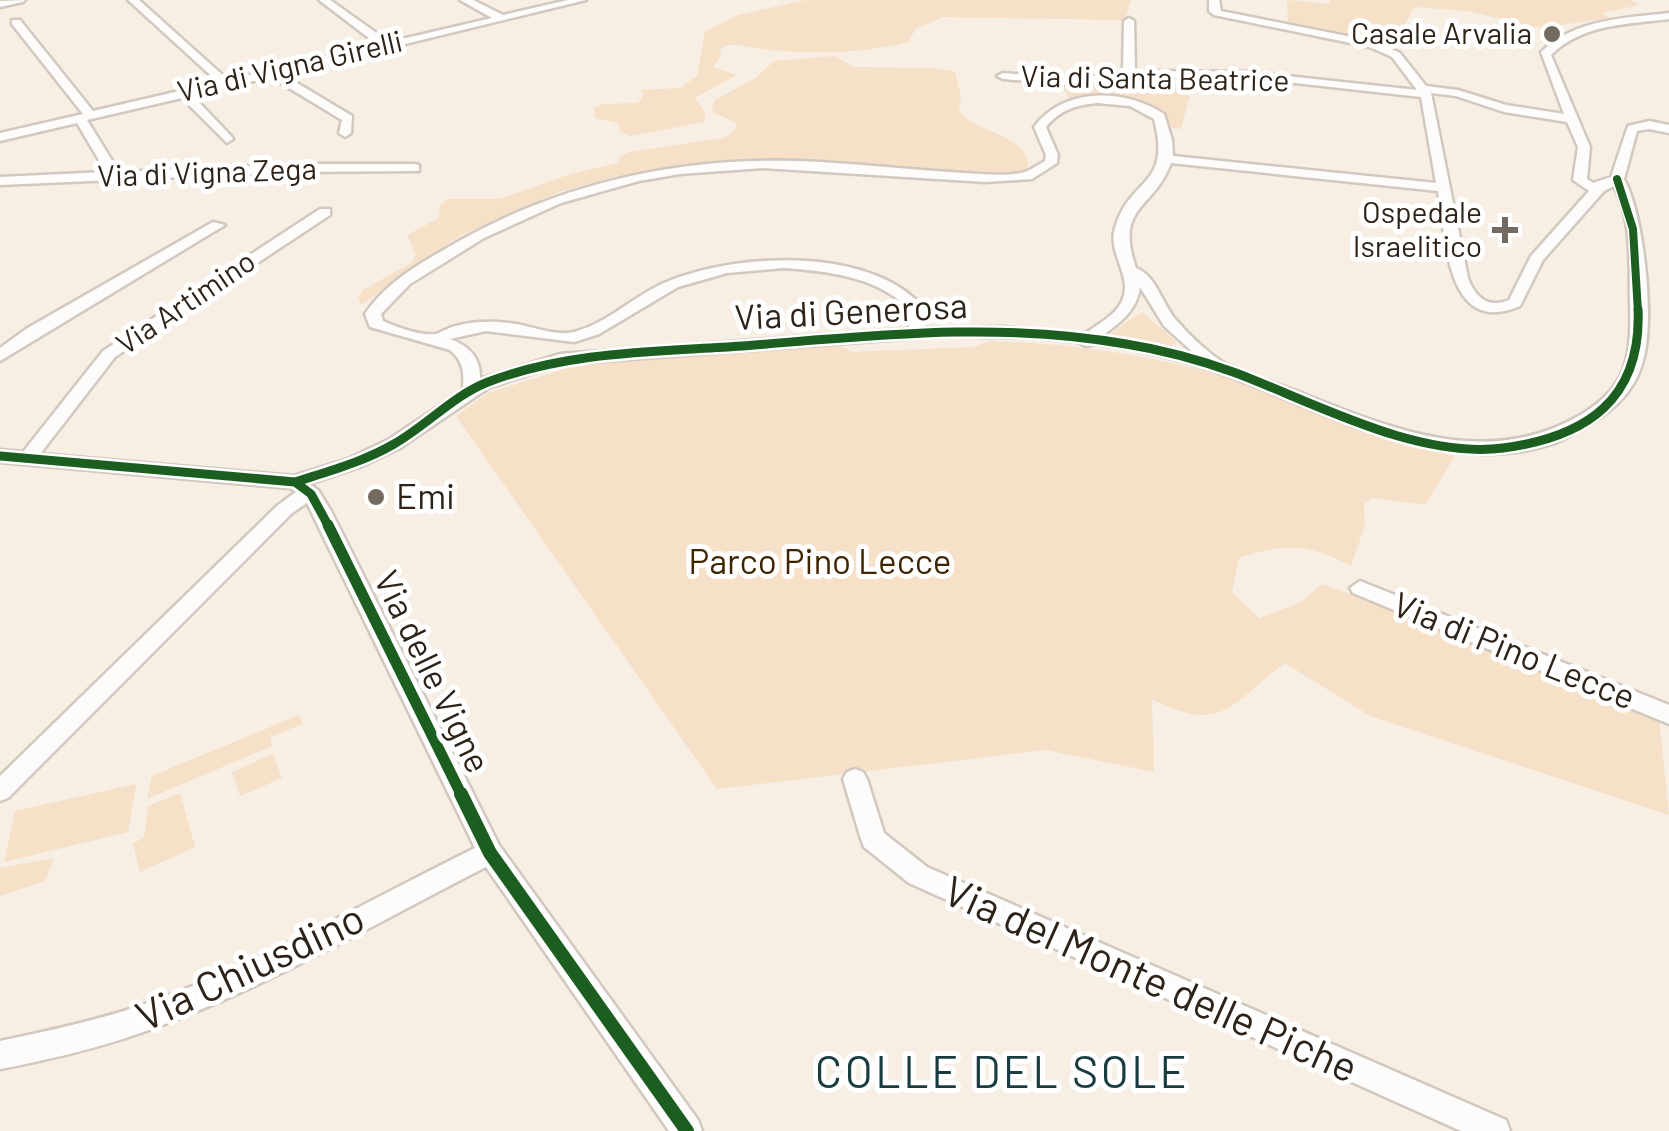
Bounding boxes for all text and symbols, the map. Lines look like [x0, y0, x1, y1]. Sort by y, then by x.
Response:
place label: Casale Arvalia [1351, 14, 1532, 50]
street label: Via di Vigna Girelli [174, 22, 406, 108]
marker: Casale Arvalia [1541, 23, 1563, 45]
street label: Via di Santa Beatrice [1020, 57, 1290, 97]
street label: Via di Vigna Zega [97, 149, 317, 193]
place label: Ospedale Israelitico [1353, 193, 1482, 263]
marker: Ospedale Israelitico [1492, 217, 1518, 243]
street label: Via Artimino [109, 242, 261, 361]
street label: Via di Generosa [733, 283, 968, 337]
place label: Emi [396, 474, 455, 516]
marker: Emi [365, 486, 387, 508]
park label: Parco Pino Lecce [689, 539, 951, 581]
street label: Via delle Vigne [367, 563, 501, 779]
street label: Via di Pino Lecce [1388, 582, 1642, 717]
street label: Via del Monte delle Piche [937, 863, 1366, 1091]
street label: Via Chiusdino [127, 891, 371, 1040]
district label: COLLE DEL SOLE [815, 1043, 1189, 1097]

